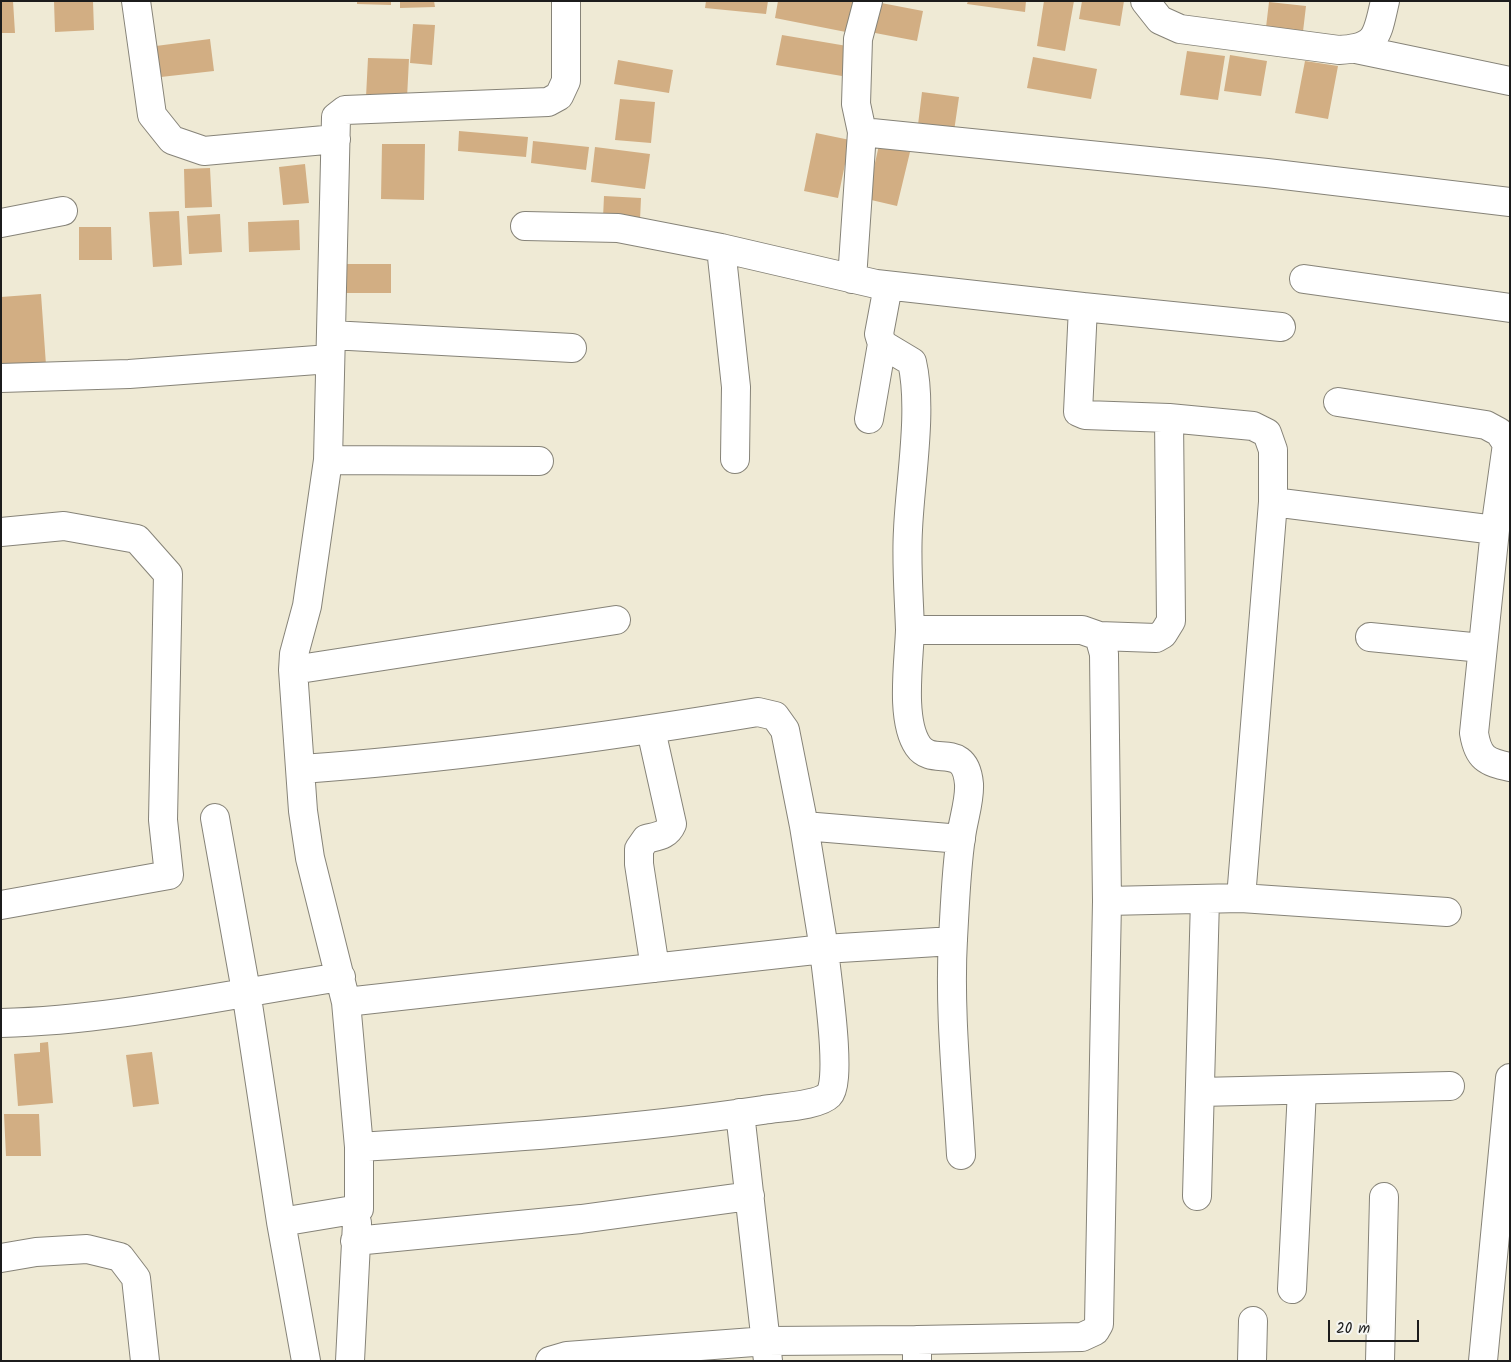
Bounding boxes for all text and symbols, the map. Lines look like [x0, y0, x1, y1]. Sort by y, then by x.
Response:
scale bar [1331, 1310, 1422, 1342]
text: 20 m [1336, 1317, 1370, 1341]

